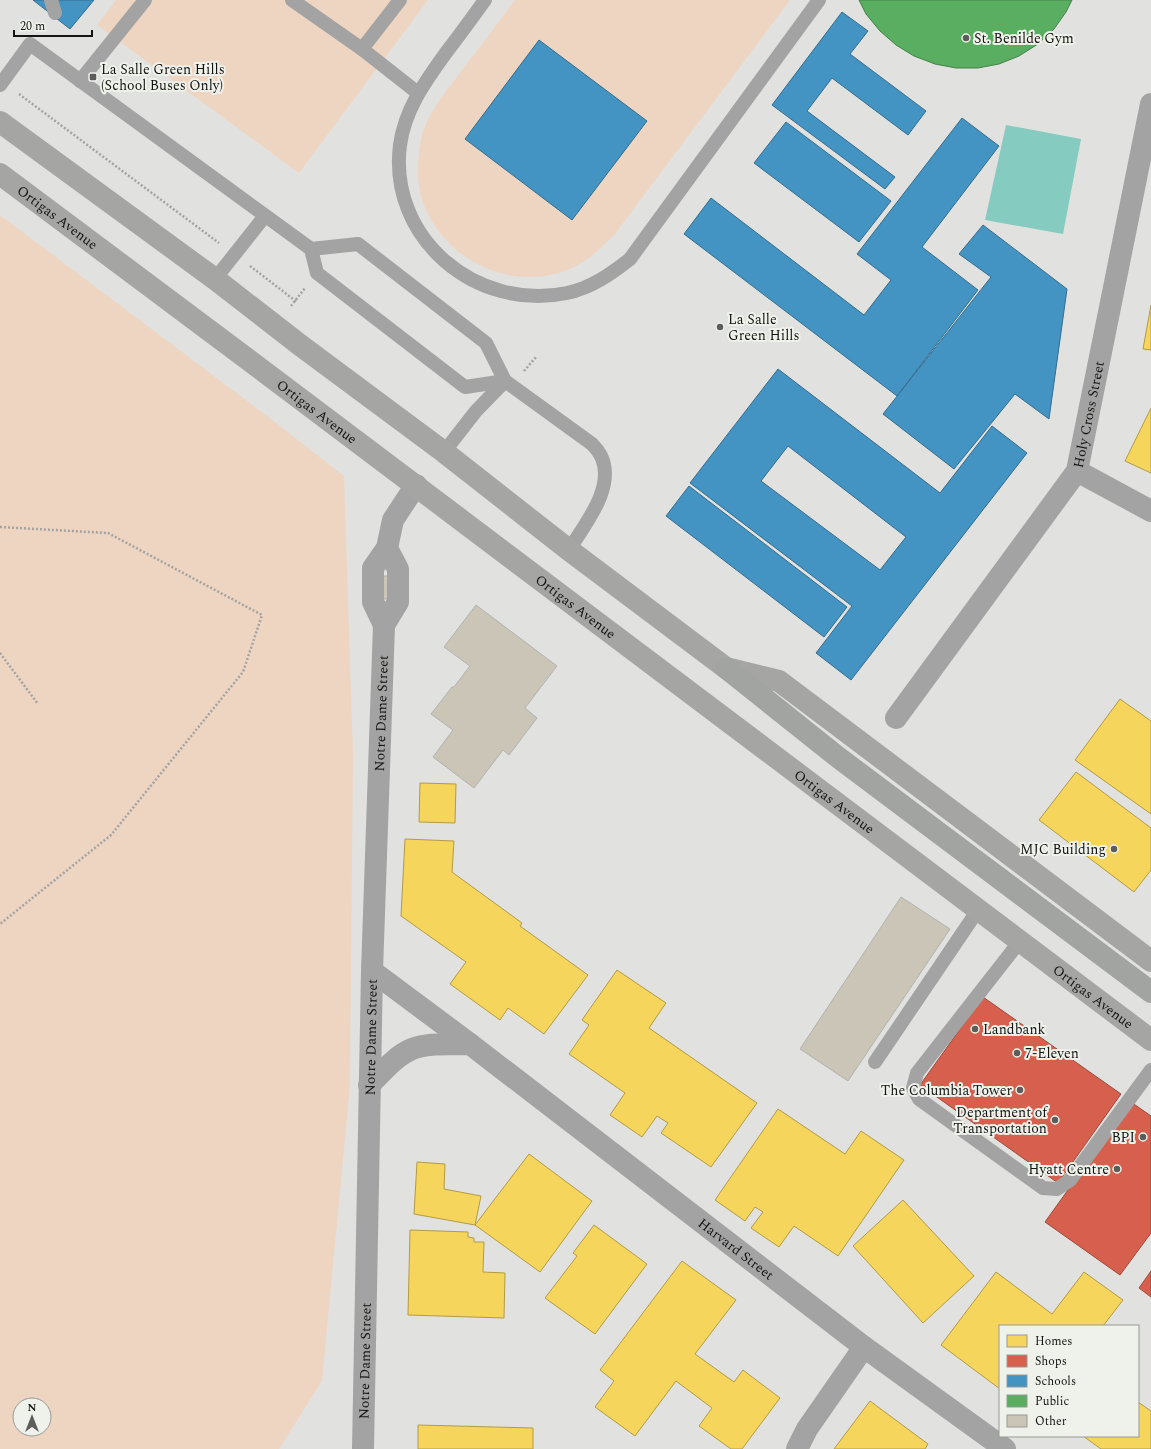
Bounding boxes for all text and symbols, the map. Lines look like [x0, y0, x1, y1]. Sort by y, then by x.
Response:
scale bar [14, 12, 92, 38]
text: 20 m [20, 17, 45, 36]
place label: St. Benilde Gym [974, 28, 1074, 49]
marker: St. Benilde Gym [961, 33, 971, 43]
place label: La Salle Green Hills (School Buses Only) [101, 59, 225, 96]
marker: La Salle Green Hills (School Buses Only) [88, 72, 98, 82]
street label: Ortigas Avenue [12, 180, 102, 255]
place label: La Salle Green Hills [728, 309, 800, 346]
marker: La Salle Green Hills [715, 322, 725, 332]
street label: Holy Cross Street [1068, 359, 1110, 470]
street label: Ortigas Avenue [272, 374, 362, 449]
street label: Ortigas Avenue [531, 569, 620, 644]
street label: Notre Dame Street [369, 655, 394, 772]
street label: Ortigas Avenue [789, 764, 879, 839]
place label: MJC Building [1020, 839, 1106, 860]
marker: MJC Building [1109, 844, 1119, 854]
street label: Ortigas Avenue [1048, 959, 1138, 1034]
street label: Notre Dame Street [360, 979, 383, 1096]
place label: Landbank [983, 1019, 1046, 1040]
marker: Landbank [970, 1024, 980, 1034]
place label: 7-Eleven [1025, 1043, 1079, 1064]
marker: 7-Eleven [1012, 1048, 1022, 1058]
place label: The Columbia Tower [881, 1080, 1012, 1101]
marker: The Columbia Tower [1015, 1085, 1025, 1095]
place label: Department of Transportation [953, 1102, 1048, 1139]
marker: Department of Transportation [1050, 1115, 1060, 1125]
place label: BPI [1111, 1127, 1135, 1148]
marker: BPI [1138, 1132, 1148, 1142]
place label: Hyatt Centre [1028, 1159, 1109, 1180]
marker: Hyatt Centre [1112, 1164, 1122, 1174]
street label: Harvard Street [693, 1213, 778, 1285]
street label: Notre Dame Street [354, 1303, 377, 1419]
legend [999, 1325, 1139, 1437]
text: Homes [1035, 1332, 1073, 1351]
text: Shops [1035, 1352, 1067, 1371]
text: Schools [1035, 1372, 1076, 1391]
text: Public [1035, 1392, 1069, 1411]
north arrow [12, 1397, 52, 1437]
text: N [28, 1399, 37, 1416]
text: Other [1035, 1412, 1067, 1431]

